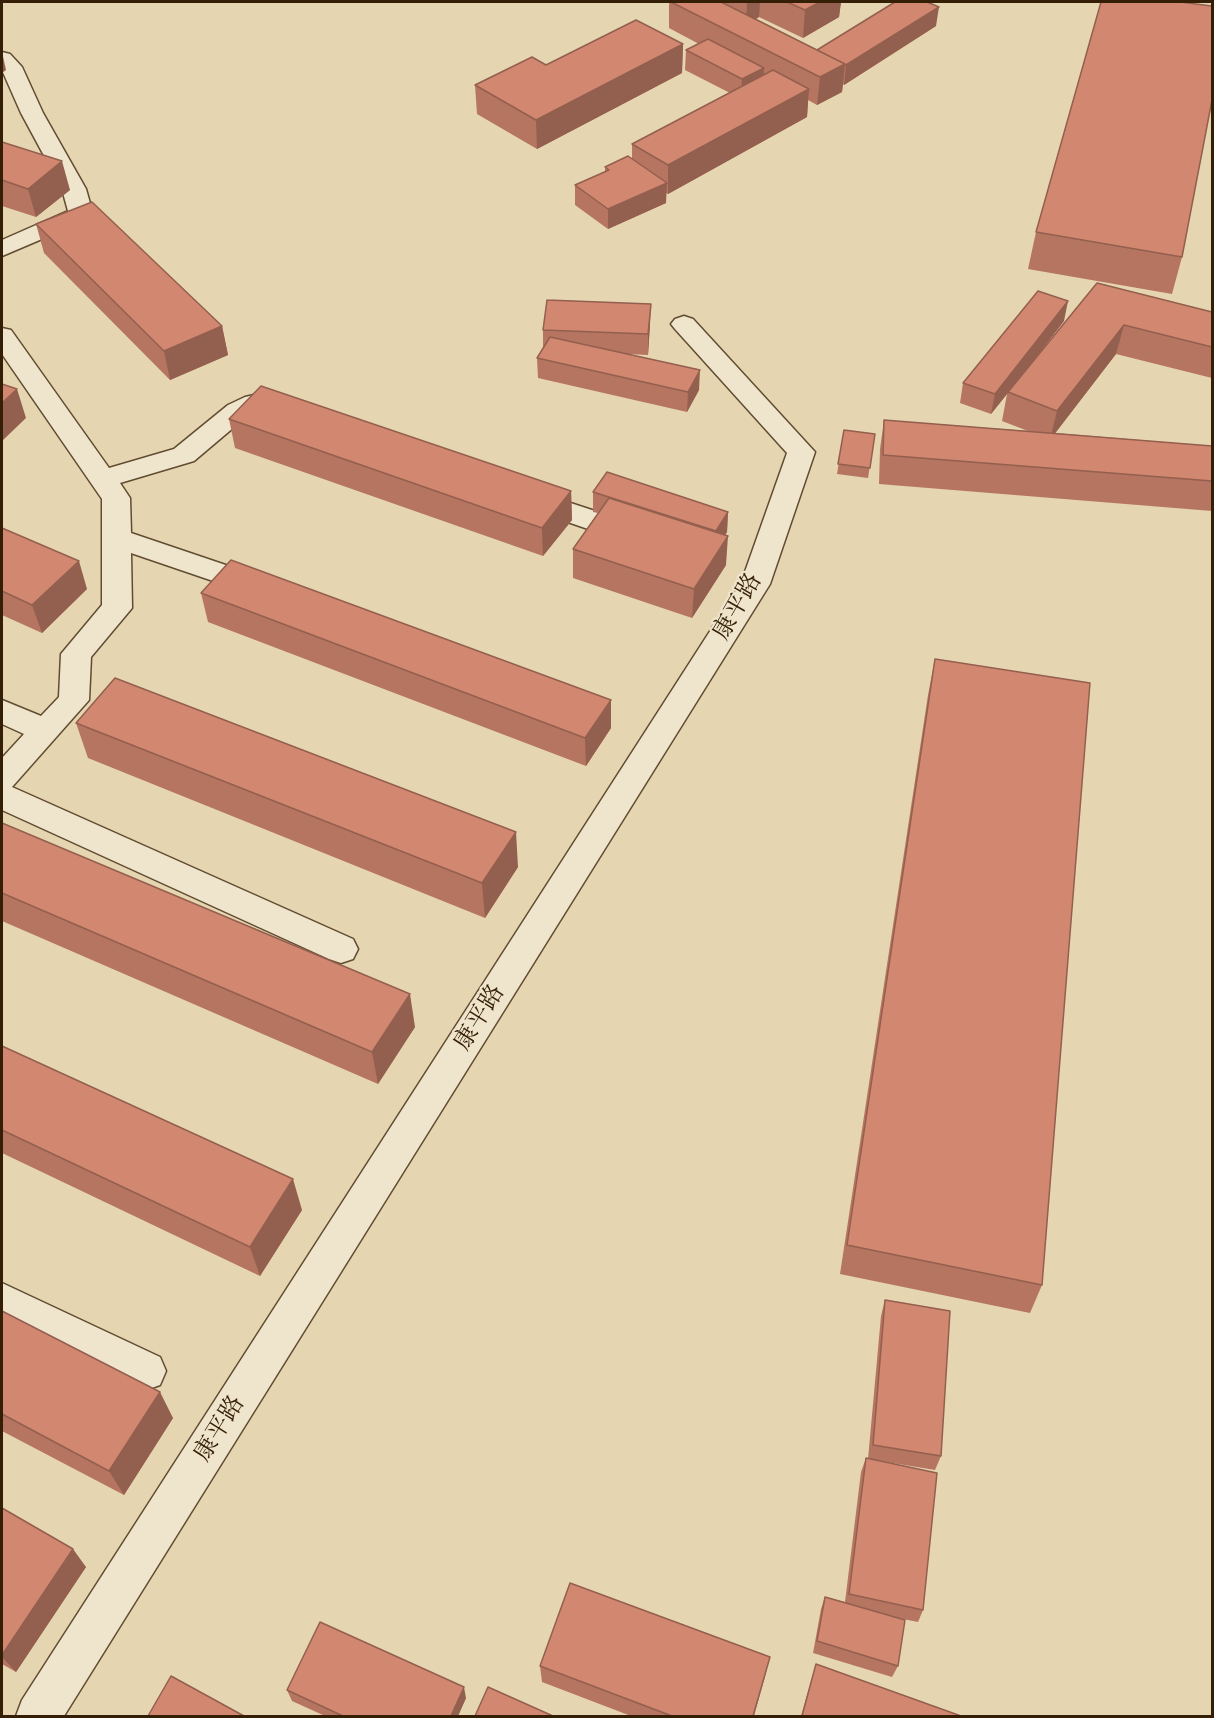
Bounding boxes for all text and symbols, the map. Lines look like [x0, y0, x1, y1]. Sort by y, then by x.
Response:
street label: 康平路 [708, 569, 768, 645]
street label: 康平路 [449, 980, 511, 1056]
street label: 康平路 [189, 1391, 251, 1467]

